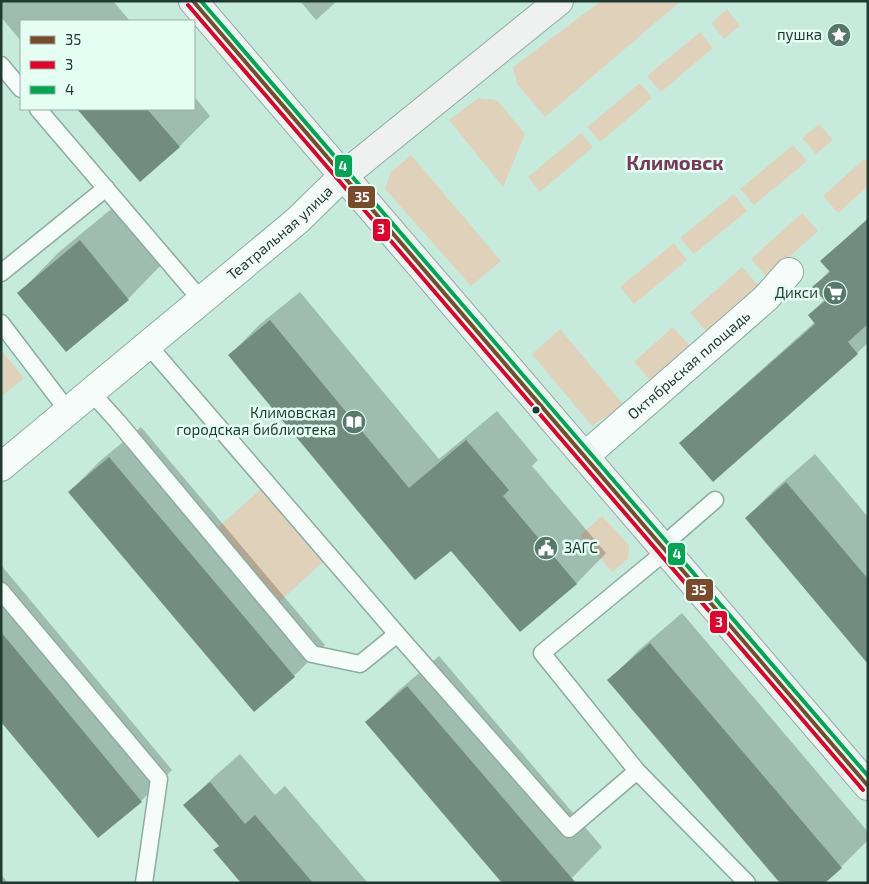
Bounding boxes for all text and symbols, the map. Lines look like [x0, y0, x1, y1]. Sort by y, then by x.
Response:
legend [20, 20, 195, 110]
place icon: пушка [826, 22, 852, 48]
place label: пушка [777, 25, 822, 44]
text: 35 [65, 30, 81, 48]
text: 3 [65, 55, 73, 73]
text: 4 [65, 80, 74, 98]
district label: Климовск [626, 150, 724, 174]
line badge: 4 [334, 154, 353, 178]
text: 4 [339, 157, 348, 174]
street label: Театральная улица [223, 181, 336, 283]
line badge: 35 [347, 185, 376, 209]
text: 35 [354, 188, 370, 205]
line badge: 3 [372, 218, 391, 242]
text: 3 [377, 220, 385, 237]
supermarket icon: Дикси [822, 280, 848, 306]
place label: Дикси [775, 283, 818, 301]
street label: Октябрьская площадь [623, 306, 754, 423]
place label: Климовская городская библиотека [176, 403, 336, 438]
unlabelled marker [531, 405, 541, 415]
library icon: Климовская городская библиотека [341, 409, 367, 435]
public building icon: ЗАГС [533, 535, 559, 561]
place label: ЗАГС [564, 538, 598, 556]
line badge: 4 [667, 542, 686, 566]
text: 4 [673, 545, 682, 562]
line badge: 35 [685, 578, 714, 602]
text: 35 [691, 581, 707, 598]
line badge: 3 [709, 610, 728, 634]
text: 3 [715, 613, 723, 630]

